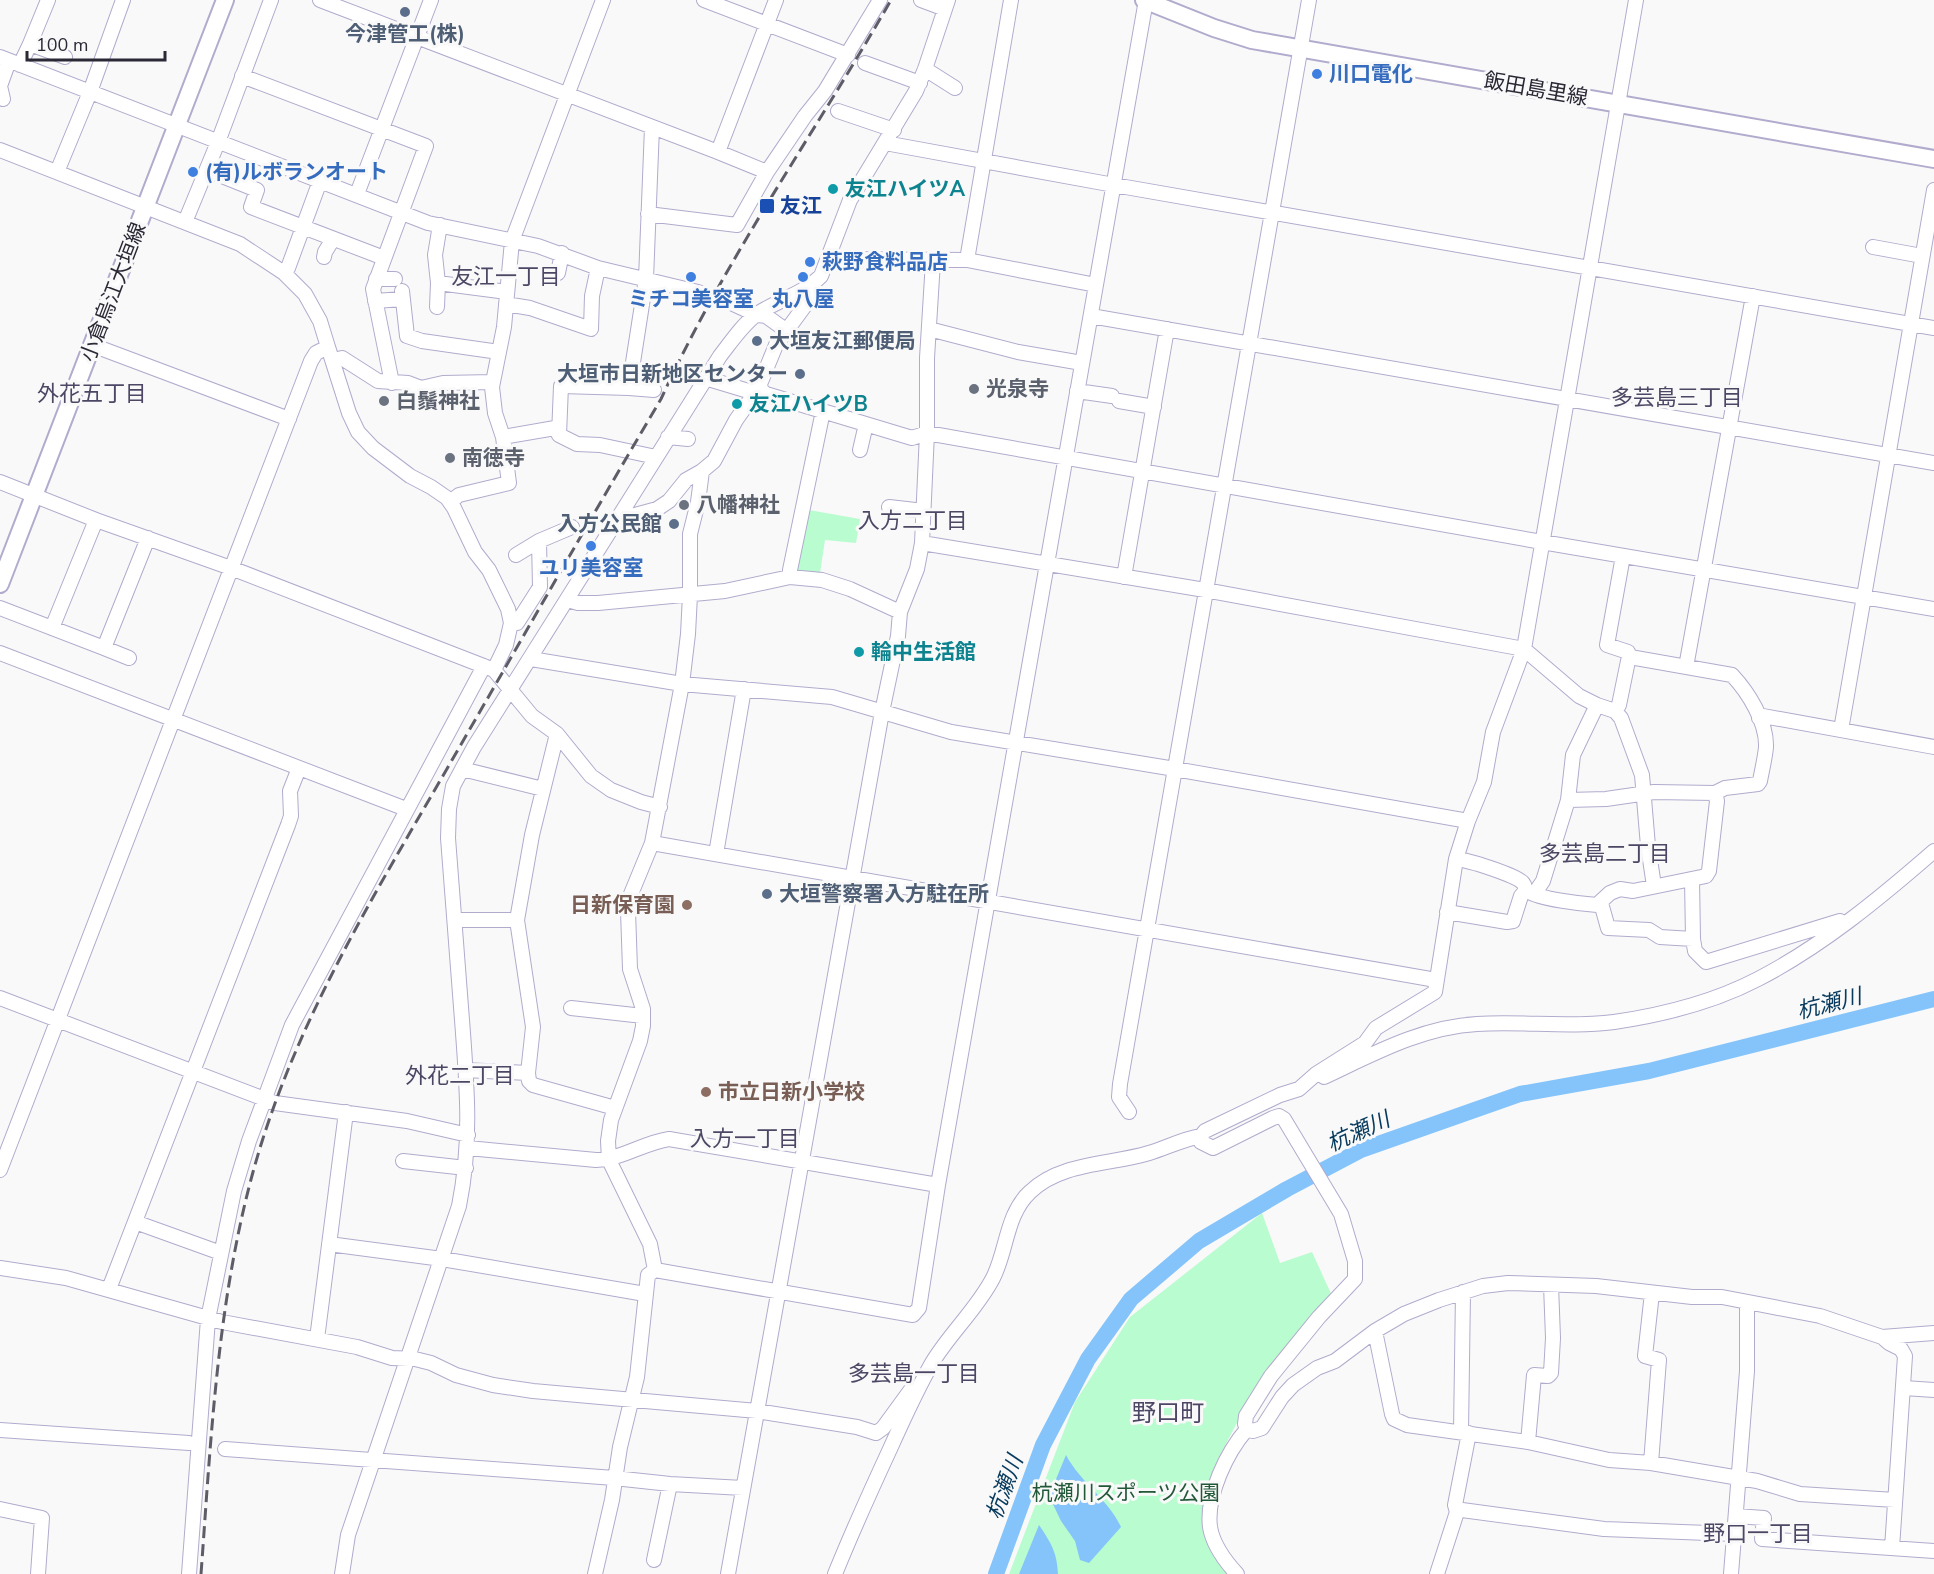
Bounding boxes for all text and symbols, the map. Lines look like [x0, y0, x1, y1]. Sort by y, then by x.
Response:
marker: 今津管工(株) [398, 5, 412, 19]
place label: 今津管工(株) [345, 20, 465, 48]
scale bar [27, 24, 165, 62]
text: 100 m [36, 33, 88, 57]
place label: 川口電化 [1329, 60, 1413, 88]
street label: 飯田島里線 [1482, 66, 1590, 112]
marker: 川口電化 [1310, 67, 1324, 81]
place label: (有)ルボランオート [205, 158, 388, 186]
marker: (有)ルボランオート [186, 165, 200, 179]
place label: 友江ハイツA [845, 175, 966, 203]
marker: 友江ハイツA [826, 182, 840, 196]
place label: 友江 [780, 192, 822, 220]
marker: 友江 [758, 197, 776, 215]
street label: 小倉烏江大垣線 [74, 218, 152, 366]
place label: 萩野食料品店 [822, 248, 948, 276]
marker: 萩野食料品店 [803, 255, 817, 269]
district label: 友江一丁目 [451, 262, 561, 292]
marker: ミチコ美容室 [684, 270, 698, 284]
marker: 丸八屋 [796, 270, 810, 284]
place label: ミチコ美容室 [628, 285, 754, 313]
place label: 丸八屋 [772, 285, 835, 313]
place label: 大垣友江郵便局 [769, 327, 916, 355]
marker: 大垣友江郵便局 [750, 334, 764, 348]
place label: 大垣市日新地区センター [557, 360, 788, 388]
marker: 大垣市日新地区センター [793, 367, 807, 381]
place label: 光泉寺 [986, 375, 1049, 403]
district label: 外花五丁目 [37, 379, 147, 409]
marker: 光泉寺 [967, 382, 981, 396]
district label: 多芸島三丁目 [1611, 383, 1743, 413]
place label: 白鬚神社 [396, 387, 480, 415]
place label: 友江ハイツB [749, 390, 868, 418]
marker: 白鬚神社 [377, 394, 391, 408]
marker: 友江ハイツB [730, 397, 744, 411]
place label: 南徳寺 [462, 444, 525, 472]
marker: 南徳寺 [443, 451, 457, 465]
place label: 八幡神社 [696, 491, 780, 519]
marker: 八幡神社 [677, 498, 691, 512]
district label: 入方二丁目 [858, 506, 968, 536]
place label: 入方公民館 [557, 510, 662, 538]
marker: 入方公民館 [667, 517, 681, 531]
marker: ユリ美容室 [584, 539, 598, 553]
place label: ユリ美容室 [539, 554, 644, 582]
place label: 輪中生活館 [871, 638, 976, 666]
marker: 輪中生活館 [852, 645, 866, 659]
district label: 多芸島二丁目 [1539, 839, 1671, 869]
place label: 大垣警察署入方駐在所 [779, 880, 989, 908]
marker: 大垣警察署入方駐在所 [760, 887, 774, 901]
place label: 日新保育園 [570, 891, 675, 919]
marker: 日新保育園 [680, 898, 694, 912]
water label: 杭瀬川 [1794, 981, 1867, 1027]
district label: 外花二丁目 [405, 1061, 515, 1091]
place label: 市立日新小学校 [718, 1078, 865, 1106]
marker: 市立日新小学校 [699, 1085, 713, 1099]
water label: 杭瀬川 [1322, 1104, 1396, 1159]
district label: 入方一丁目 [690, 1124, 800, 1154]
district label: 多芸島一丁目 [848, 1359, 980, 1389]
district label: 野口町 [1132, 1397, 1204, 1429]
water label: 杭瀬川 [980, 1449, 1031, 1523]
park label: 杭瀬川スポーツ公園 [1032, 1479, 1220, 1507]
district label: 野口一丁目 [1703, 1519, 1813, 1549]

